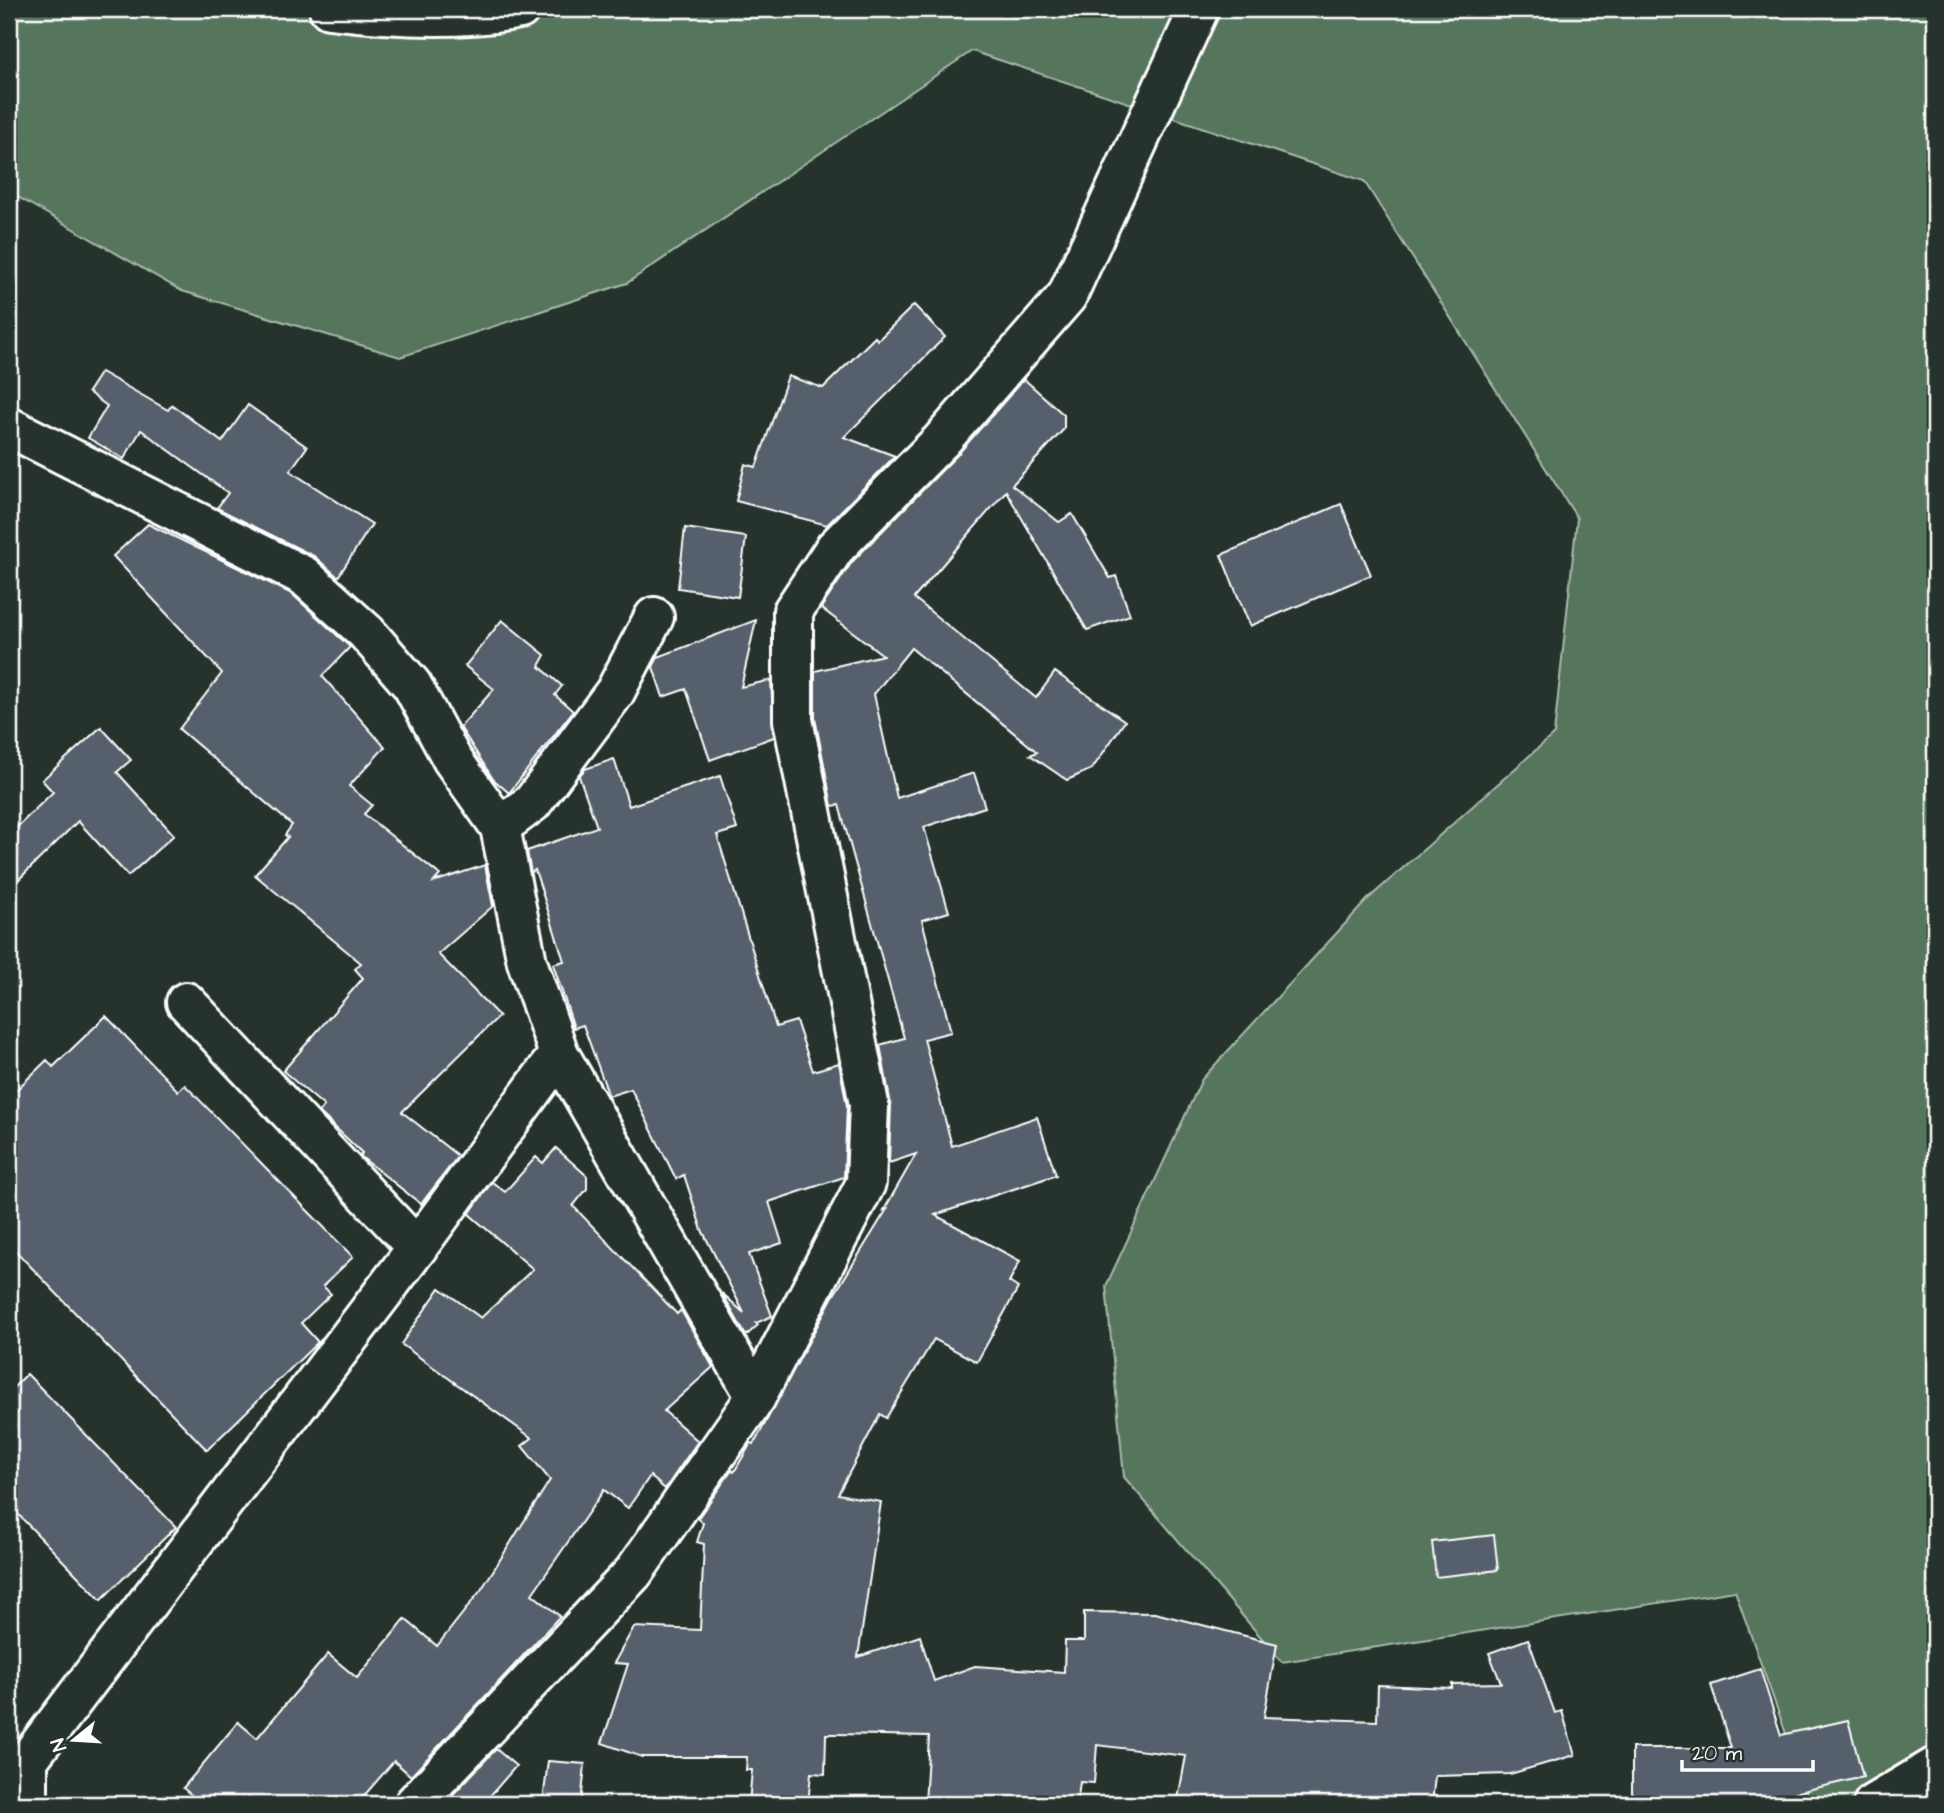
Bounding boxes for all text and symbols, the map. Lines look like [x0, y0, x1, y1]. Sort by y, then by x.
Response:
north arrow [38, 1704, 108, 1774]
scale bar [1682, 1729, 1813, 1773]
text: N [45, 1735, 74, 1755]
text: 20 m [1692, 1739, 1743, 1768]

